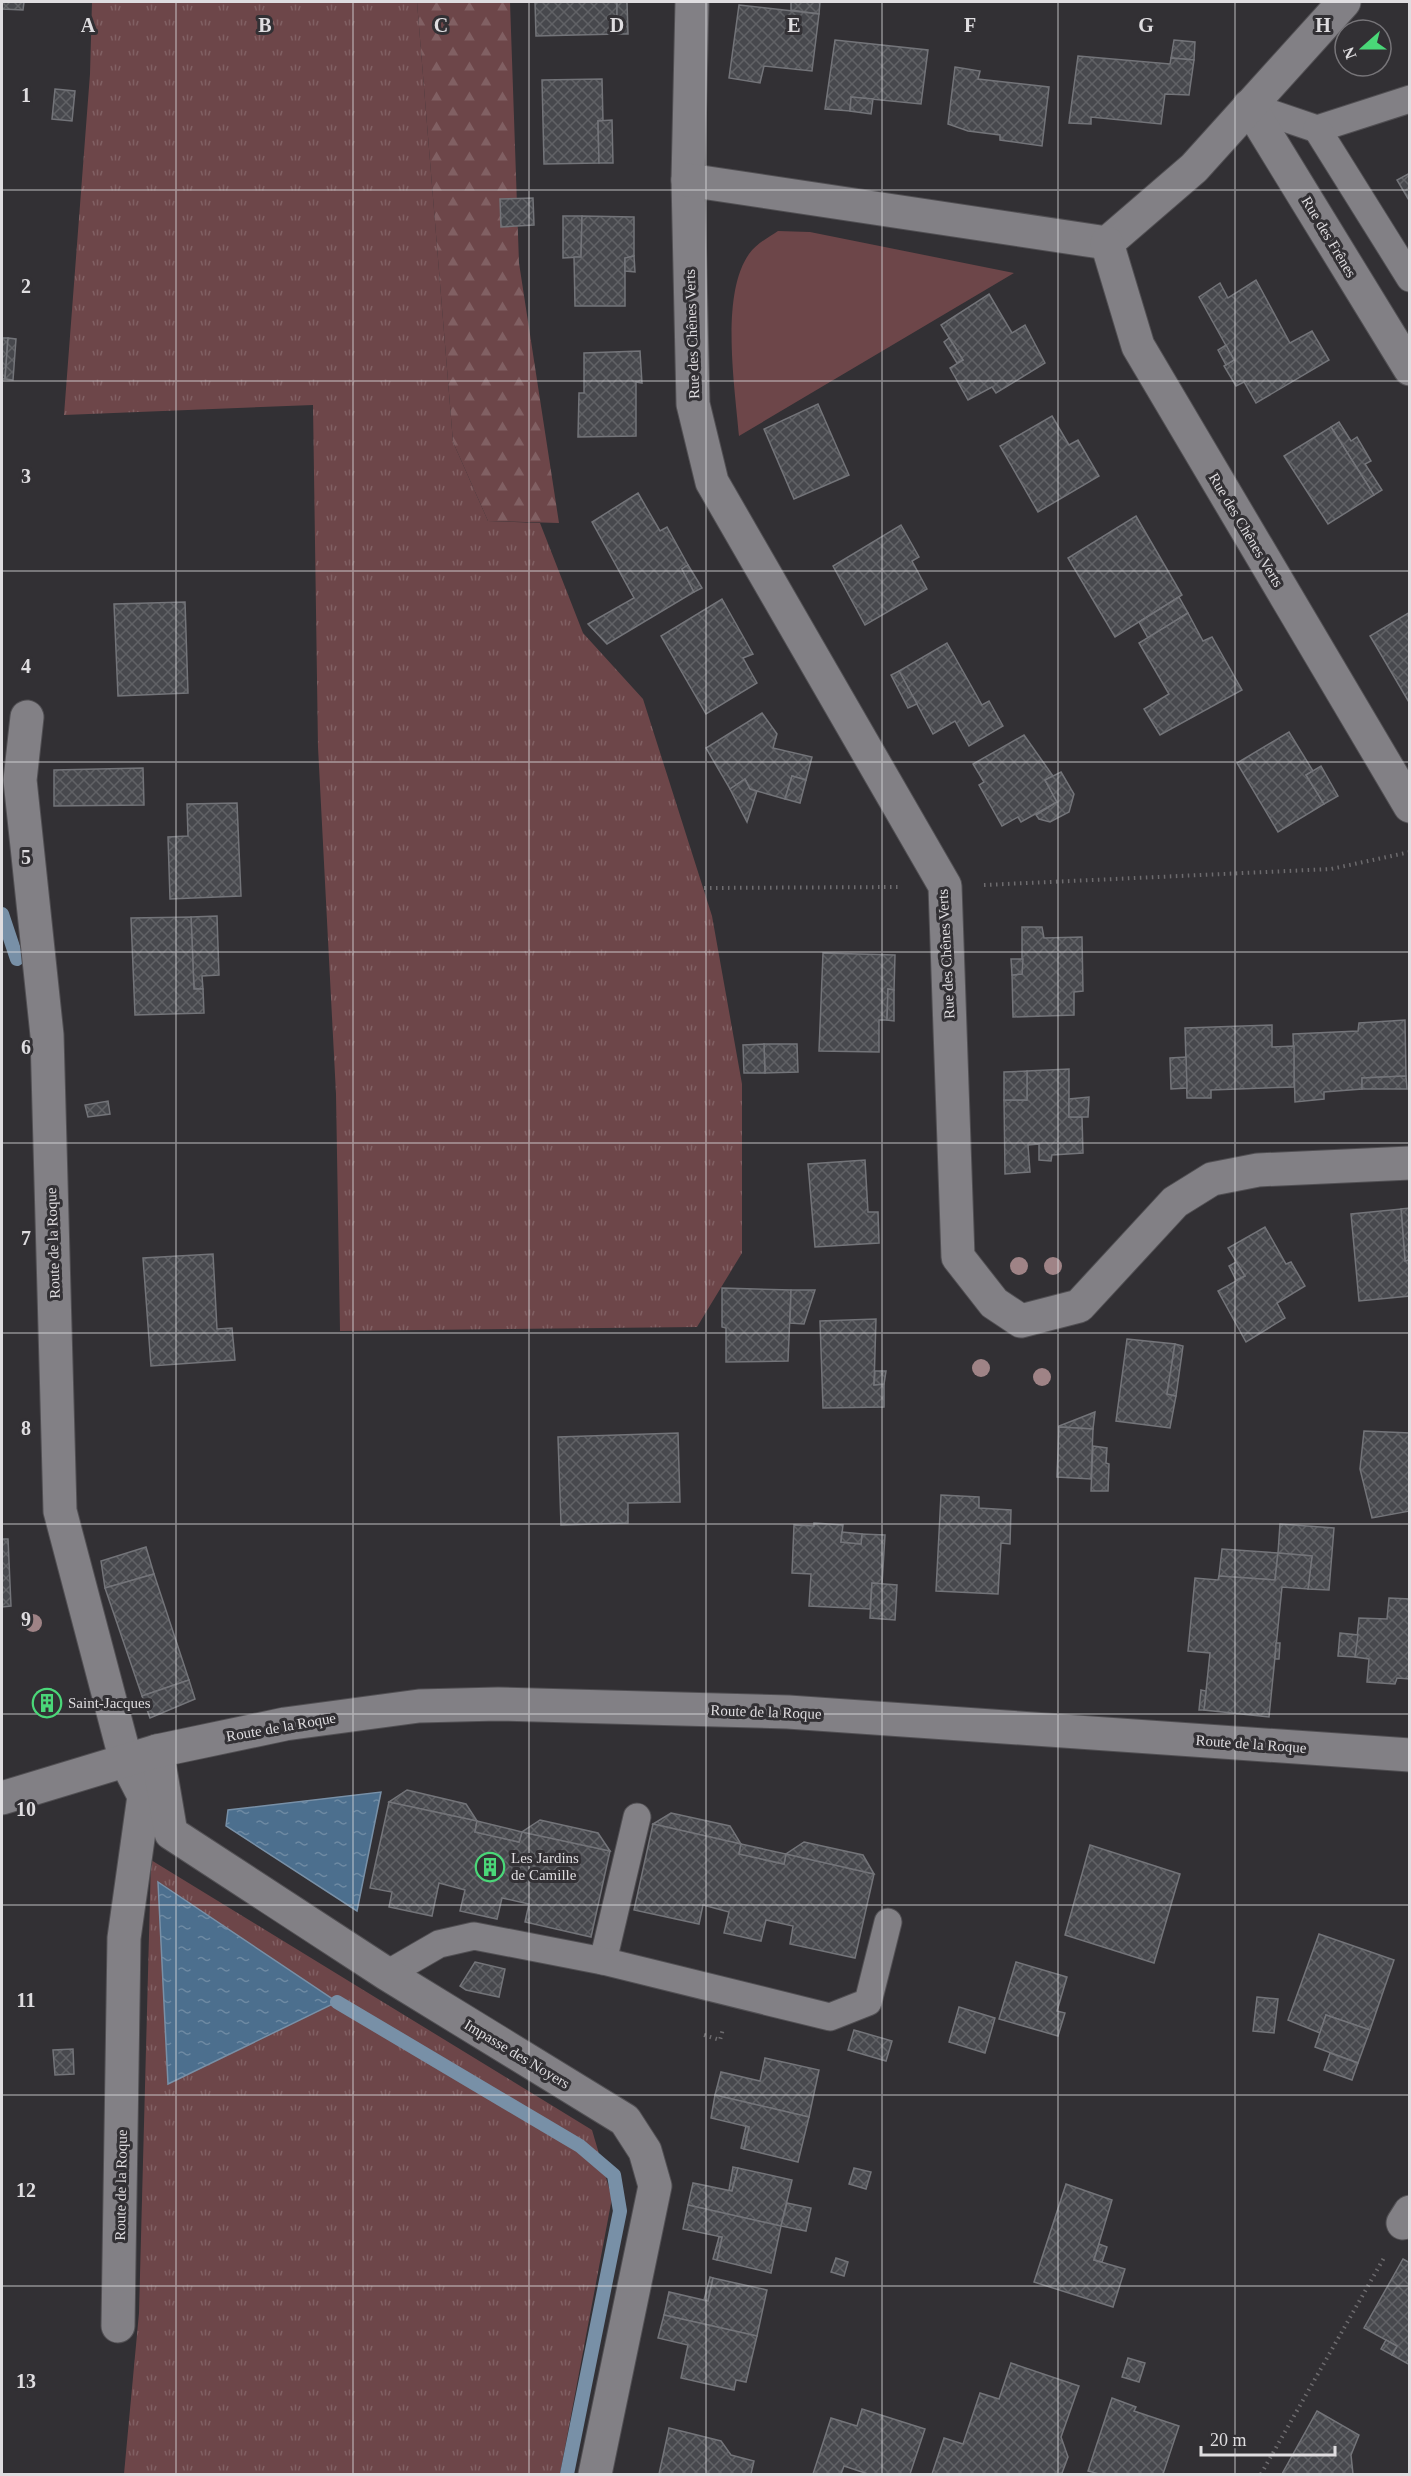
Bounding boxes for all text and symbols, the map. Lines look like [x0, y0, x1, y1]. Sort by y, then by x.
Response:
text: A [81, 14, 96, 36]
text: B [258, 14, 272, 36]
text: C [434, 14, 448, 36]
text: D [610, 14, 624, 36]
text: E [787, 14, 801, 36]
text: F [964, 14, 976, 36]
text: G [1138, 14, 1154, 36]
text: H [1315, 14, 1331, 36]
north arrow [1333, 18, 1393, 78]
text: N [1339, 44, 1359, 62]
text: 1 [21, 84, 31, 106]
street label: Rue des Frênes [1299, 194, 1360, 281]
street label: Rue des Chênes Verts [682, 269, 702, 399]
text: 2 [21, 275, 31, 297]
text: 3 [21, 465, 31, 487]
street label: Rue des Chênes Verts [1206, 470, 1286, 590]
text: 4 [21, 655, 31, 677]
text: 5 [21, 846, 31, 868]
street label: Rue des Chênes Verts [935, 888, 957, 1019]
text: 6 [21, 1036, 31, 1058]
street label: Route de la Roque [43, 1187, 63, 1299]
text: 7 [21, 1227, 31, 1249]
text: 8 [21, 1417, 31, 1439]
text: 9 [21, 1608, 31, 1630]
building icon: Saint-Jacques [31, 1687, 63, 1719]
place label: Saint-Jacques [68, 1695, 151, 1711]
street label: Route de la Roque [710, 1702, 822, 1722]
street label: Route de la Roque [225, 1709, 337, 1745]
street label: Route de la Roque [1195, 1732, 1307, 1756]
text: 10 [16, 1798, 36, 1820]
place label: Les Jardins de Camille [511, 1850, 579, 1883]
building icon: Les Jardins de Camille [474, 1851, 506, 1883]
text: 11 [17, 1989, 35, 2011]
street label: Impasse des Noyers [461, 2016, 573, 2092]
street label: Route de la Roque [112, 2129, 130, 2241]
text: 12 [16, 2179, 36, 2201]
text: 13 [16, 2370, 36, 2392]
scale bar [1201, 2419, 1334, 2457]
text: 20 m [1210, 2430, 1247, 2450]

